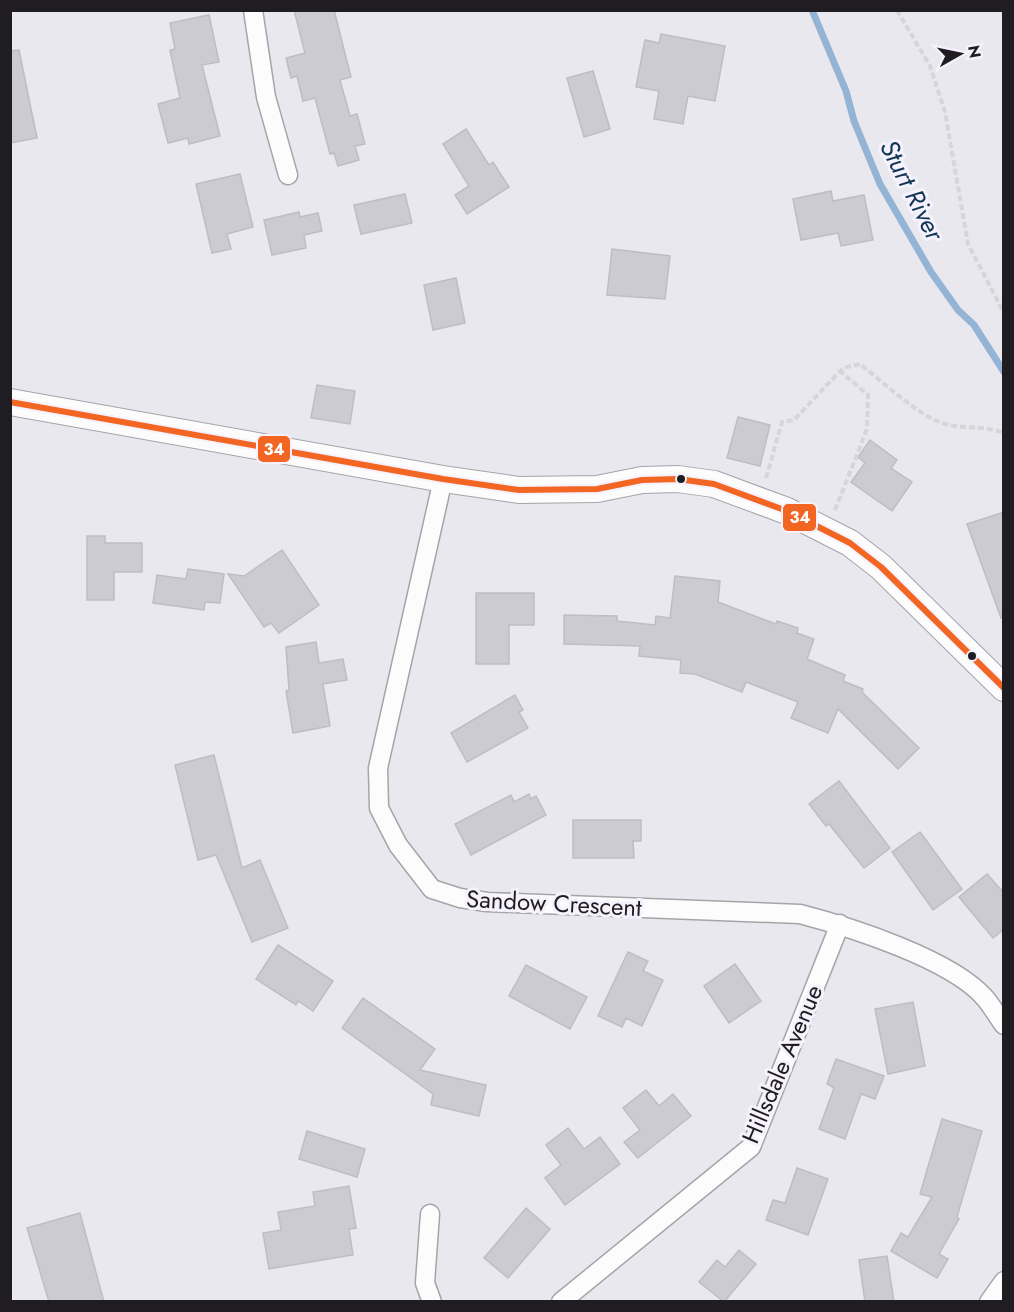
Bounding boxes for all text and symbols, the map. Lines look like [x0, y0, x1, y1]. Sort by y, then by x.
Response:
north arrow [930, 24, 990, 84]
text: N [962, 44, 987, 60]
water label: Sturt River [870, 133, 954, 248]
line badge: 34 [257, 435, 291, 463]
text: 34 [263, 438, 285, 461]
unlabelled marker [675, 473, 687, 485]
line badge: 34 [782, 503, 817, 532]
text: 34 [789, 506, 811, 529]
unlabelled marker [966, 650, 978, 662]
street label: Sandow Crescent [465, 881, 643, 925]
street label: Hillsdale Avenue [733, 979, 831, 1149]

